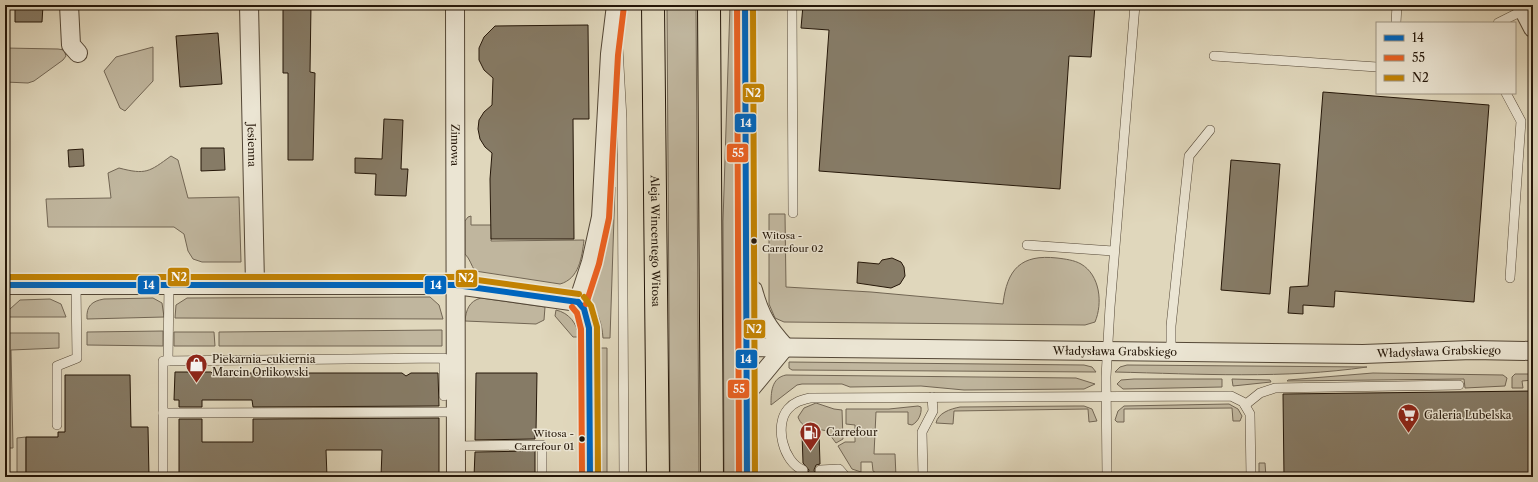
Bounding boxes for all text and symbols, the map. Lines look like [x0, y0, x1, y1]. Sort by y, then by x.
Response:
legend [1376, 22, 1516, 94]
text: 14 [1412, 30, 1424, 45]
text: 55 [1412, 50, 1425, 65]
text: N2 [1412, 70, 1429, 85]
line badge: N2 [742, 83, 765, 103]
text: N2 [745, 86, 762, 100]
line badge: 14 [734, 113, 757, 133]
text: 14 [740, 116, 752, 130]
street label: Jesienna [244, 121, 259, 167]
street label: Zimowa [448, 124, 462, 166]
line badge: 55 [726, 143, 749, 163]
text: 55 [732, 146, 744, 160]
street label: Aleja Wincentego Witosa [648, 174, 663, 307]
place label: Witosa - Carrefour 02 [761, 229, 824, 255]
marker: Witosa - Carrefour 02 [749, 236, 759, 246]
line badge: N2 [167, 267, 190, 287]
line badge: N2 [455, 269, 478, 288]
text: N2 [171, 270, 188, 284]
text: N2 [458, 271, 475, 285]
line badge: 14 [137, 275, 160, 295]
line badge: 14 [424, 275, 447, 295]
text: 14 [143, 278, 155, 292]
text: 14 [430, 278, 442, 292]
line badge: N2 [743, 319, 766, 339]
text: N2 [746, 322, 763, 336]
street label: Władysława Grabskiego [1052, 343, 1177, 359]
street label: Władysława Grabskiego [1376, 343, 1501, 361]
line badge: 14 [735, 349, 758, 369]
shop icon: Piekarnia-cukiernia Marcin Orlikowski [183, 352, 209, 385]
place label: Piekarnia-cukiernia Marcin Orlikowski [212, 352, 316, 379]
text: 14 [740, 352, 752, 366]
line badge: 55 [727, 379, 750, 399]
text: 55 [733, 382, 745, 396]
supermarket icon: Galeria Lubelska [1395, 402, 1421, 435]
place label: Galeria Lubelska [1424, 408, 1512, 422]
fuel station icon: Carrefour [798, 419, 824, 452]
place label: Carrefour [826, 425, 878, 439]
place label: Witosa - Carrefour 01 [514, 427, 575, 453]
marker: Witosa - Carrefour 01 [577, 434, 587, 444]

